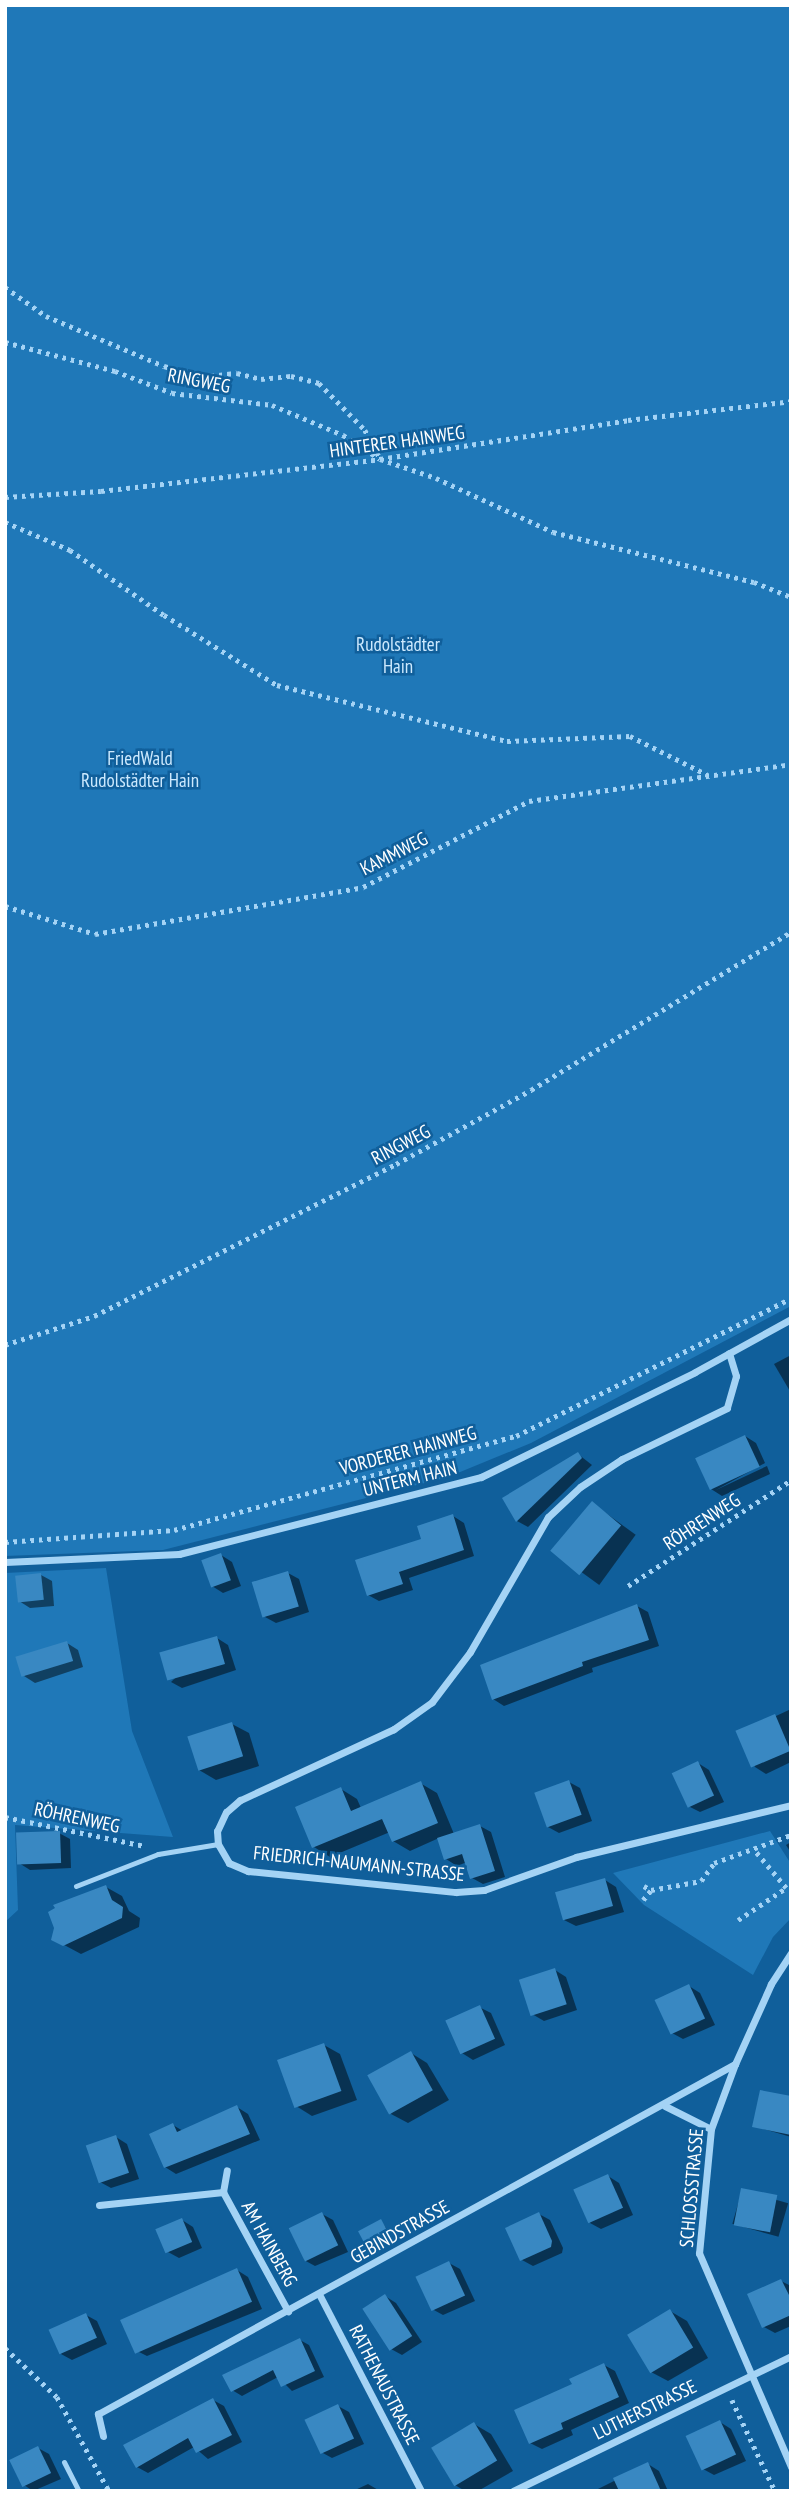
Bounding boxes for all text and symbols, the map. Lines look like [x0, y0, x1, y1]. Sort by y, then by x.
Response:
street label: RINGWEG [166, 364, 232, 398]
street label: HINTERER HAINWEG [328, 421, 466, 463]
park label: Rudolstädter Hain [356, 634, 440, 678]
park label: FriedWald Rudolstädter Hain [81, 748, 199, 792]
street label: KAMMWEG [357, 827, 431, 881]
street label: RINGWEG [368, 1120, 434, 1170]
street label: VORDERER HAINWEG [337, 1422, 479, 1480]
street label: UNTERM HAIN [361, 1456, 459, 1502]
street label: RÖHRENWEG [659, 1489, 745, 1555]
street label: RÖHRENWEG [32, 1798, 122, 1838]
street label: FRIEDRICH-NAUMANN-STRASSE [252, 1842, 466, 1886]
street label: SCHLOSSSTRASSE [675, 2128, 709, 2248]
street label: GEBINDSTRASSE [346, 2195, 454, 2269]
street label: AM HAINBERG [236, 2197, 302, 2291]
street label: RATHENAUSTRASSE [344, 2321, 424, 2449]
street label: LUTHERSTRASSE [589, 2375, 701, 2445]

